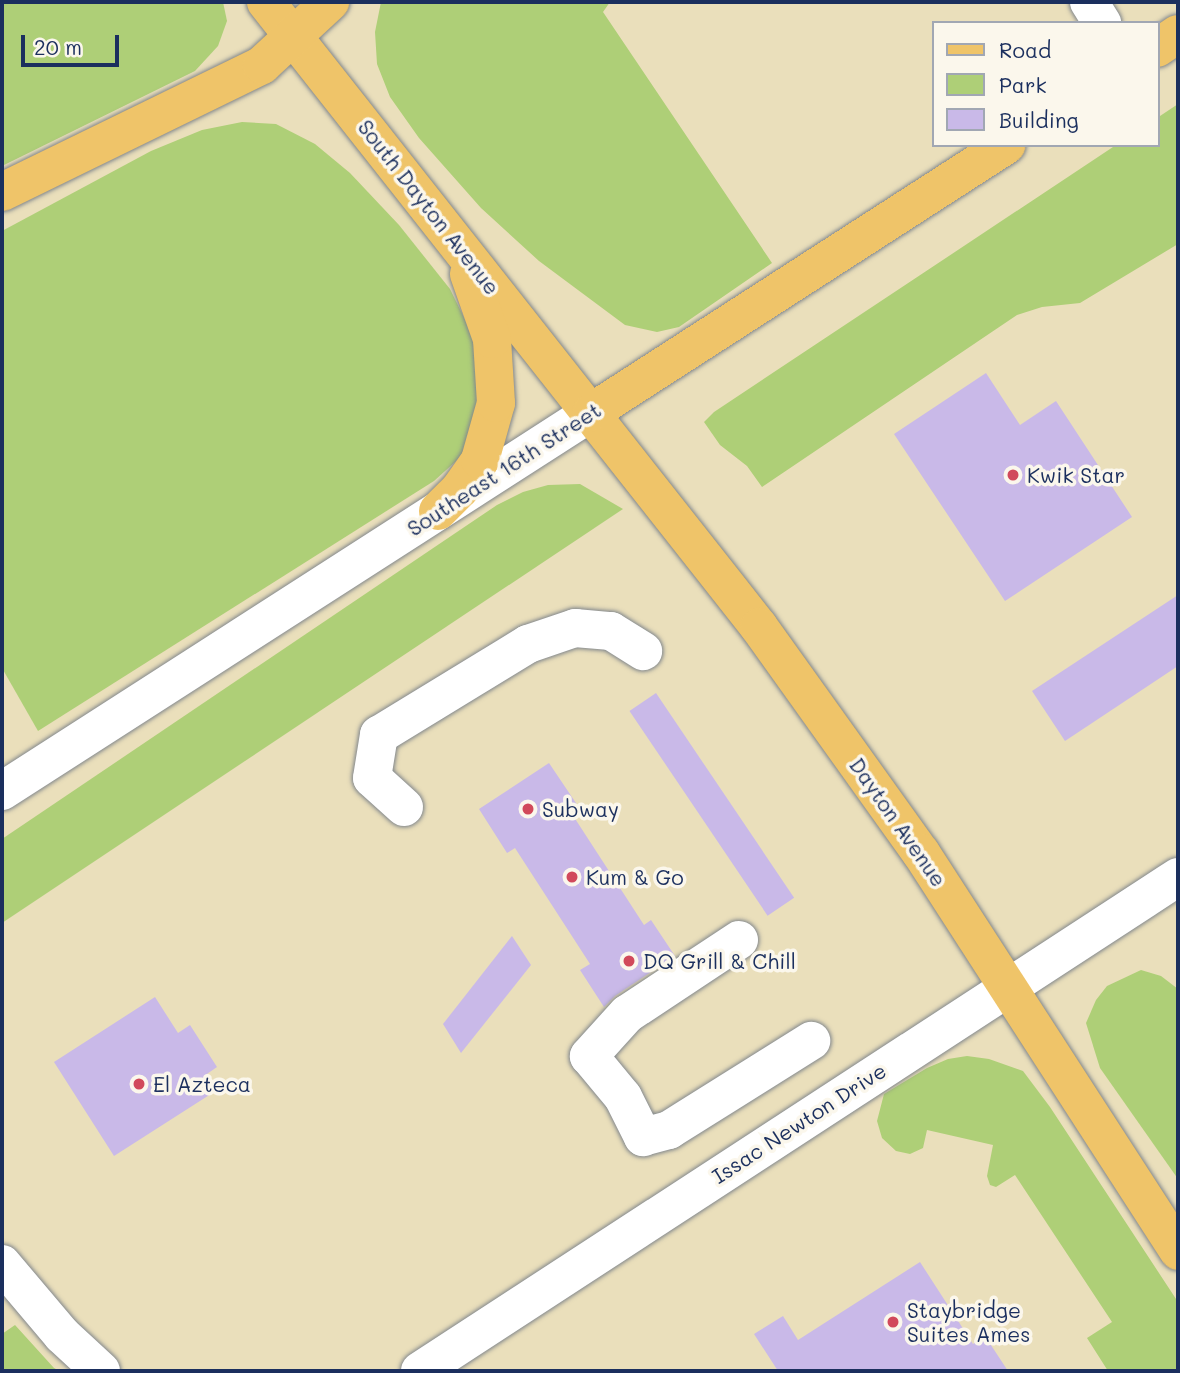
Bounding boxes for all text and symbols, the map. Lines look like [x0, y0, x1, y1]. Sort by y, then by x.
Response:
scale bar [24, 21, 122, 65]
legend [932, 21, 1159, 147]
text: 20 m [34, 33, 82, 60]
text: Road [999, 36, 1051, 63]
text: Park [999, 71, 1047, 98]
text: Building [999, 106, 1079, 133]
street label: South Dayton Avenue [353, 115, 505, 299]
street label: Southeast 16th Street [402, 397, 606, 541]
place label: Kwik Star [1027, 462, 1125, 488]
marker: Kwik Star [1005, 467, 1021, 483]
street label: Dayton Avenue [844, 753, 952, 891]
place label: Subway [542, 796, 619, 822]
marker: Subway [520, 801, 536, 817]
place label: Kum & Go [586, 864, 684, 890]
marker: Kum & Go [564, 869, 580, 885]
place label: DQ Grill & Chill [643, 948, 796, 974]
marker: DQ Grill & Chill [621, 953, 637, 969]
street label: Issac Newton Drive [707, 1057, 891, 1189]
place label: El Azteca [153, 1071, 251, 1097]
marker: El Azteca [131, 1076, 147, 1092]
place label: Staybridge Suites Ames [907, 1297, 1030, 1347]
marker: Staybridge Suites Ames [885, 1314, 901, 1330]

